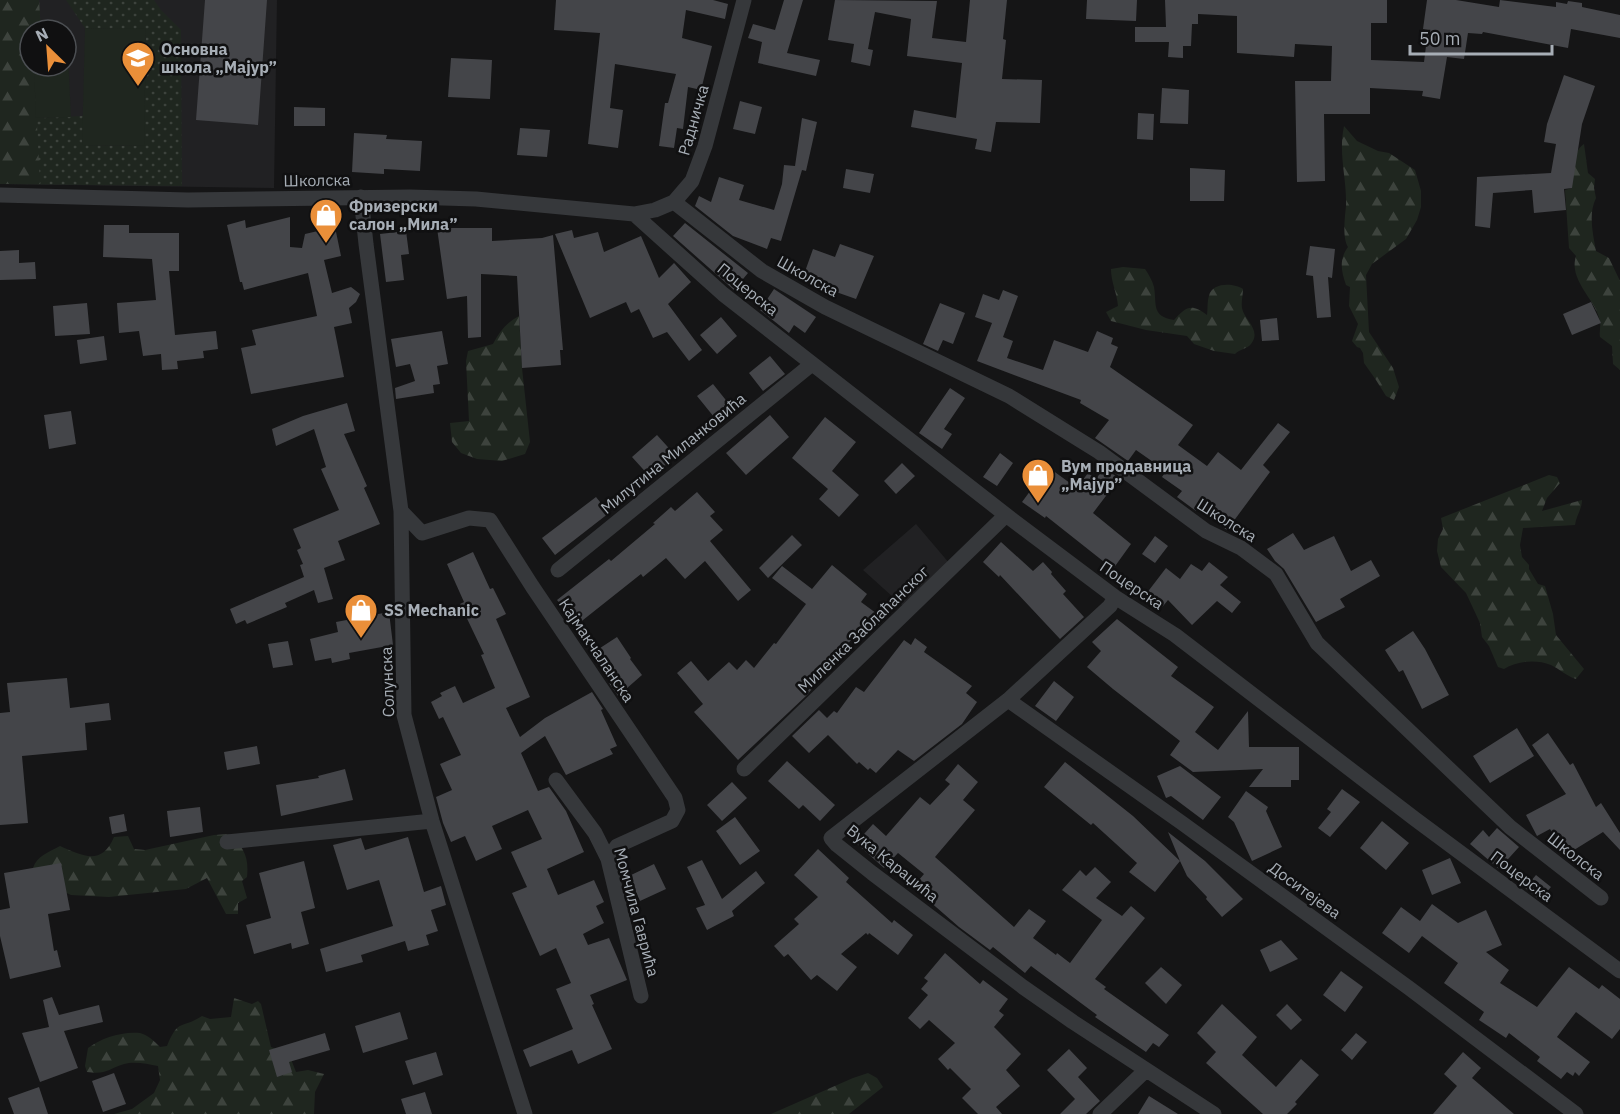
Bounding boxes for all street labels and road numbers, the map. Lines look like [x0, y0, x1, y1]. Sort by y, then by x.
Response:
street label: Радничка [673, 82, 713, 158]
street label: Школска [283, 169, 351, 191]
street label: Школска [774, 251, 843, 301]
street label: Поцерска [713, 258, 783, 320]
street label: Милутина Миланковића [596, 388, 750, 518]
street label: Школска [1193, 494, 1261, 546]
street label: Поцерска [1096, 556, 1168, 614]
street label: Миленка Заблаћанског [793, 561, 933, 697]
street label: Кајмакчаланска [555, 594, 639, 706]
street label: Солунска [376, 646, 398, 718]
street label: Вука Караџића [843, 820, 943, 906]
street label: Школска [1543, 827, 1609, 885]
street label: Момчила Гаврића [610, 845, 664, 979]
street label: Поцерска [1487, 846, 1558, 906]
street label: Доситејева [1265, 857, 1345, 923]

